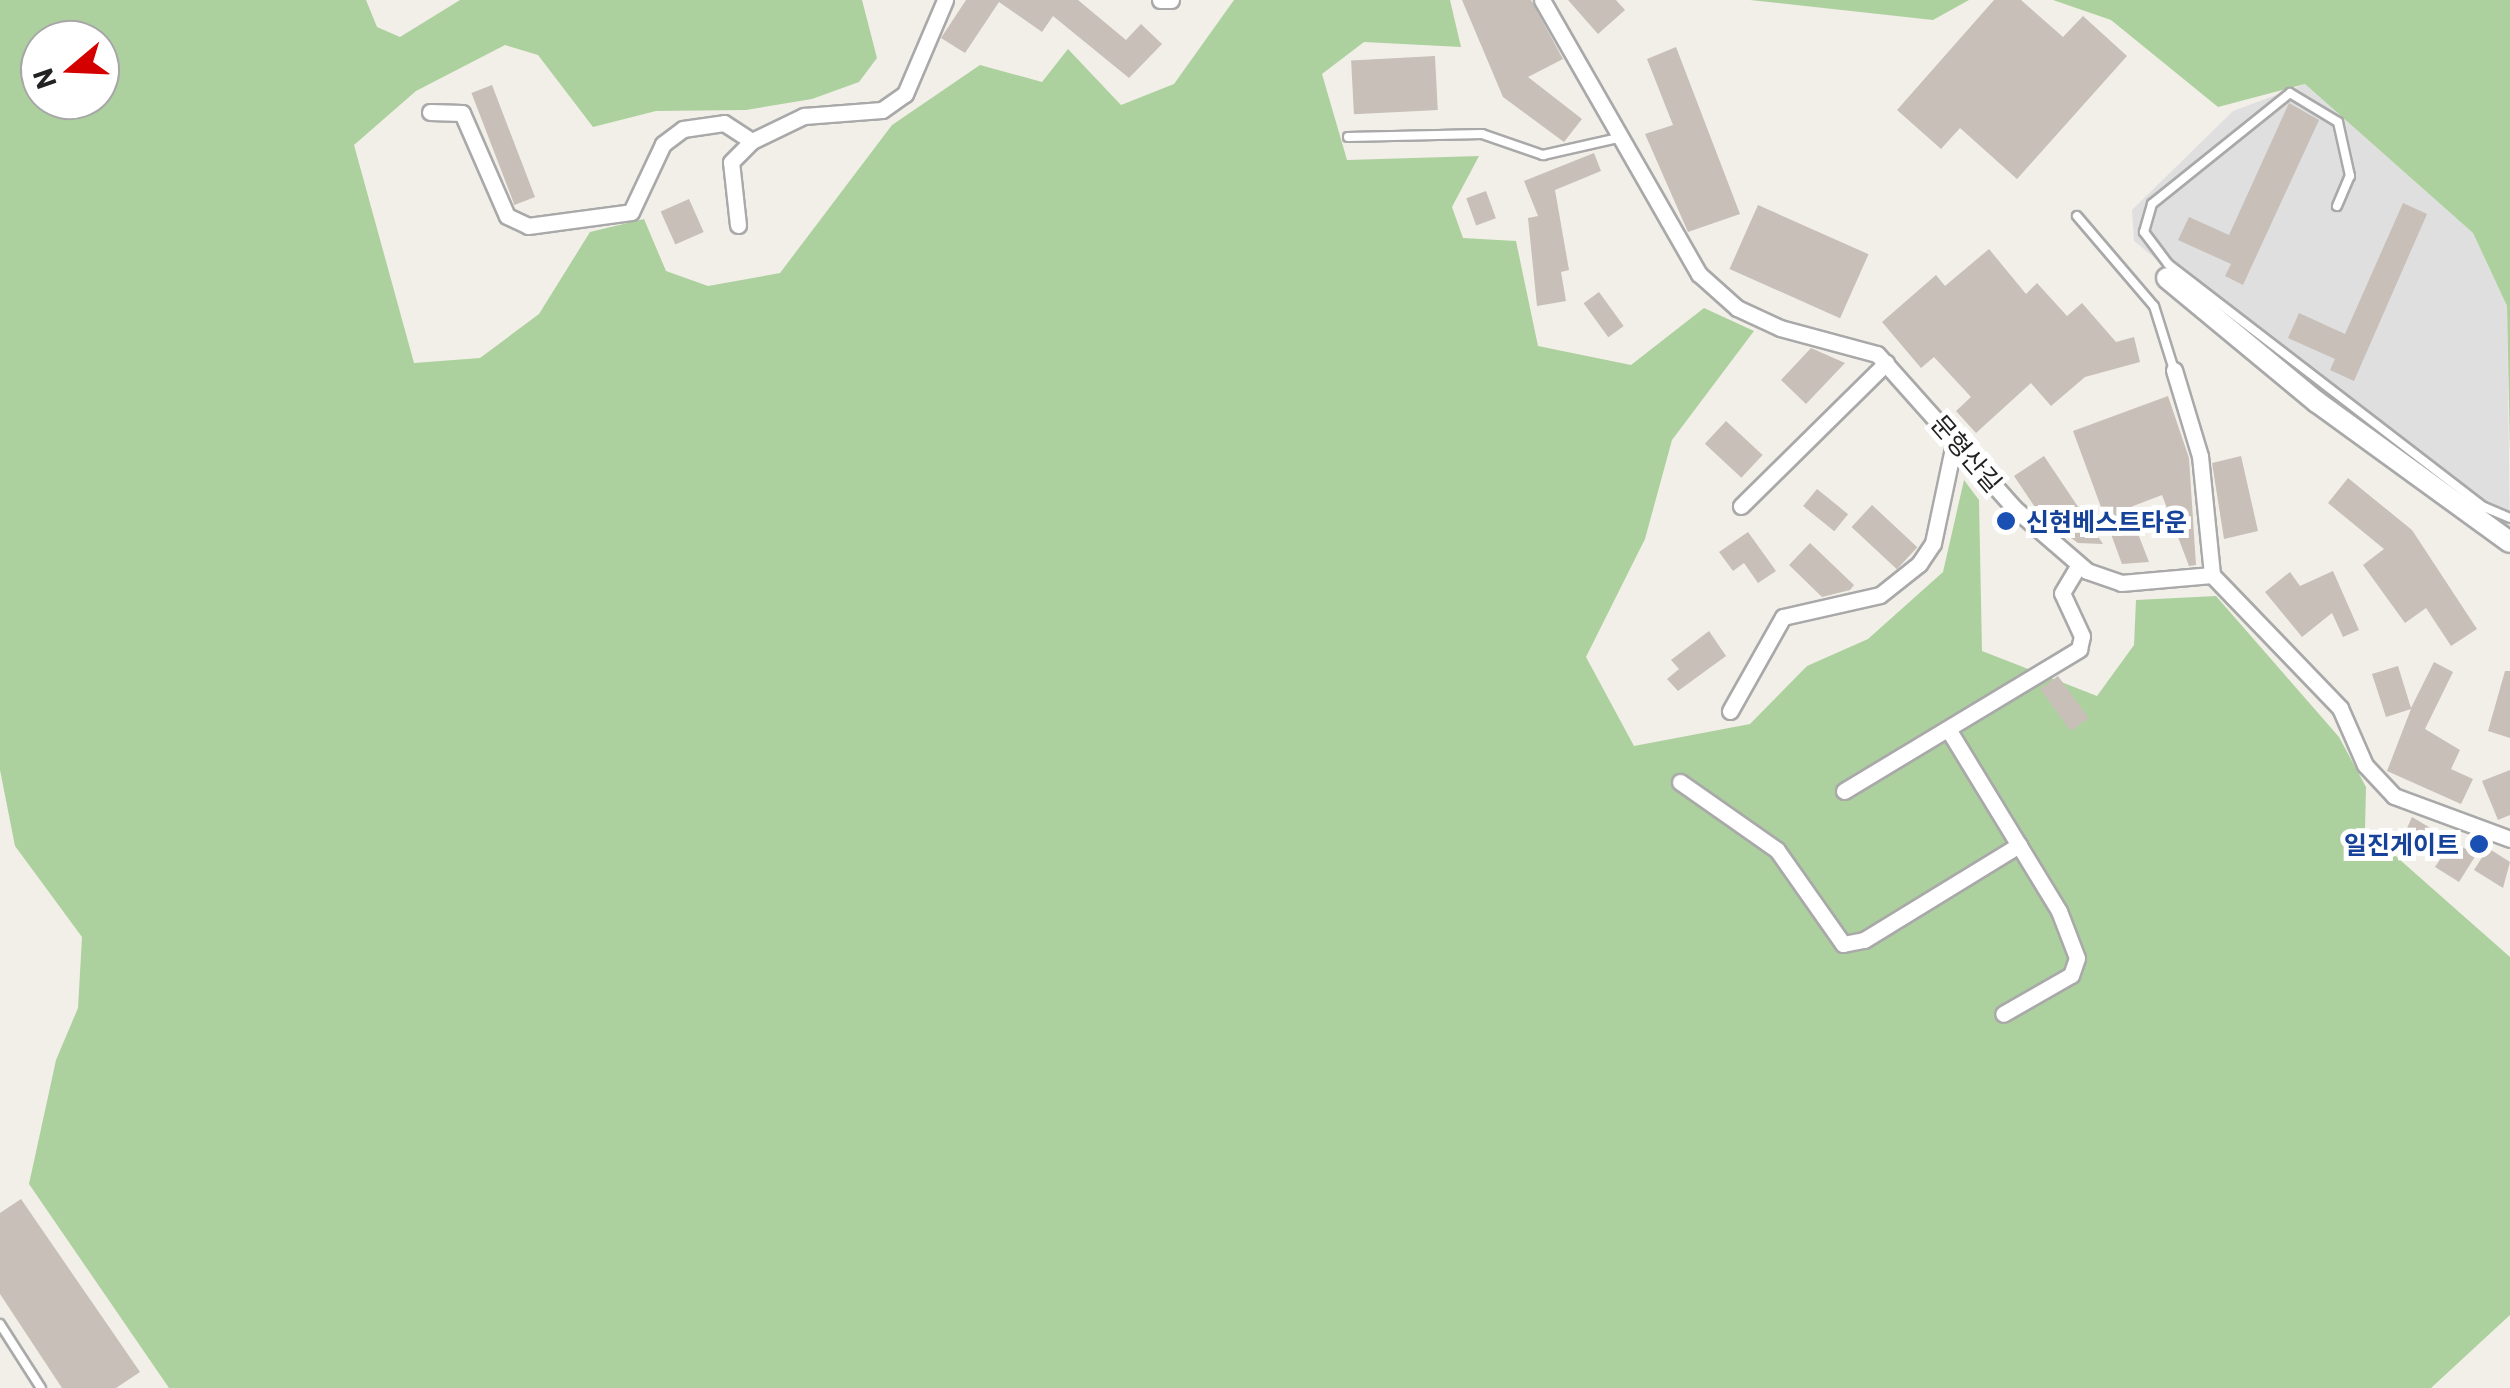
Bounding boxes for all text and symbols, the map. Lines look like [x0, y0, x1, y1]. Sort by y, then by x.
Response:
north arrow [20, 20, 120, 120]
text: N [24, 65, 63, 93]
street label: 문형산길 [1926, 408, 2008, 498]
place label: 신현베스트타운 [2026, 506, 2187, 536]
marker: 신현베스트타운 [1995, 510, 2017, 532]
place label: 일진게이트 [2344, 829, 2459, 859]
marker: 일진게이트 [2468, 833, 2490, 855]

